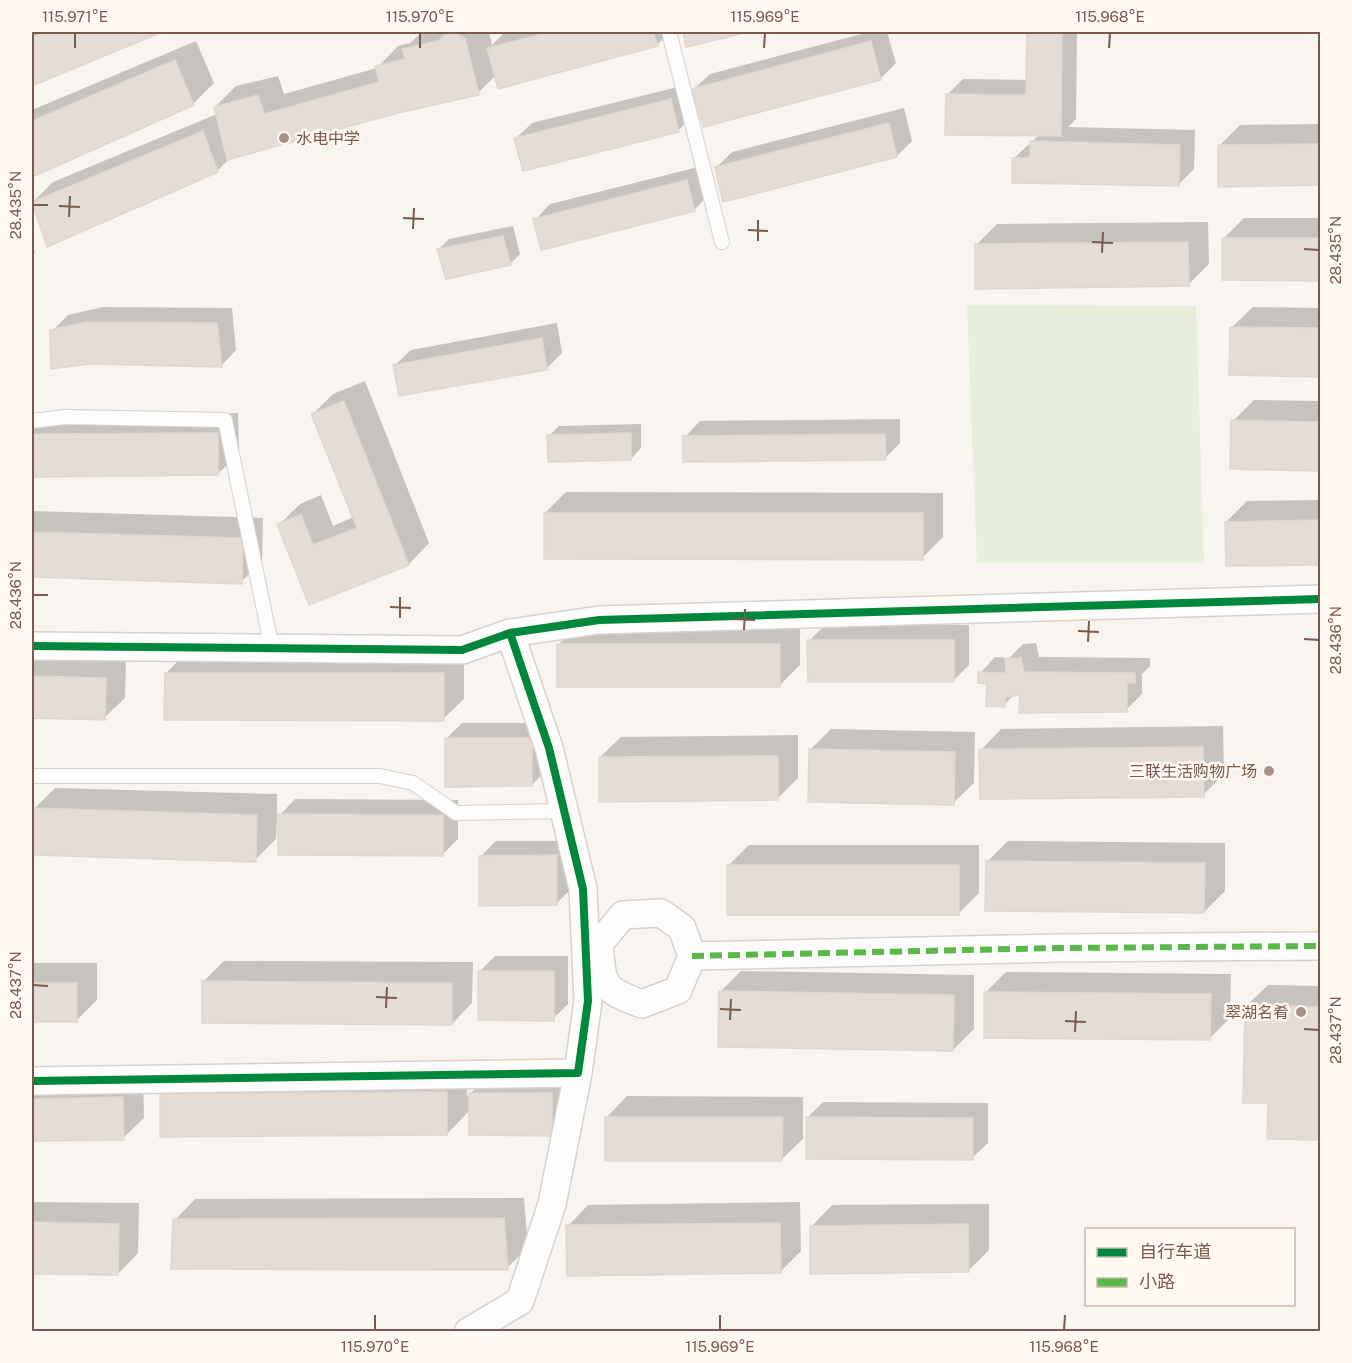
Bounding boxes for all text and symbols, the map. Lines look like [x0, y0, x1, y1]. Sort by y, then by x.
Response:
text: 115.971°E [42, 8, 108, 25]
text: 115.970°E [386, 8, 454, 25]
text: 115.969°E [730, 8, 800, 25]
text: 115.968°E [1075, 8, 1145, 25]
place label: 水电中学 [296, 129, 360, 148]
marker: 水电中学 [277, 131, 291, 145]
text: 28.435°N [7, 171, 24, 239]
text: 28.435°N [1327, 216, 1344, 284]
text: 28.436°N [7, 561, 24, 629]
text: 28.436°N [1327, 606, 1344, 674]
place label: 三联生活购物广场 [1129, 762, 1257, 781]
marker: 三联生活购物广场 [1262, 764, 1276, 778]
text: 28.437°N [7, 951, 24, 1019]
text: 28.437°N [1327, 996, 1344, 1064]
place label: 翠湖名肴 [1225, 1003, 1289, 1022]
marker: 翠湖名肴 [1294, 1005, 1308, 1019]
legend [1085, 1228, 1295, 1306]
text: 自行车道 [1139, 1241, 1211, 1262]
text: 小路 [1139, 1271, 1175, 1292]
text: 115.970°E [341, 1338, 409, 1355]
text: 115.969°E [685, 1338, 755, 1355]
text: 115.968°E [1029, 1338, 1099, 1355]

